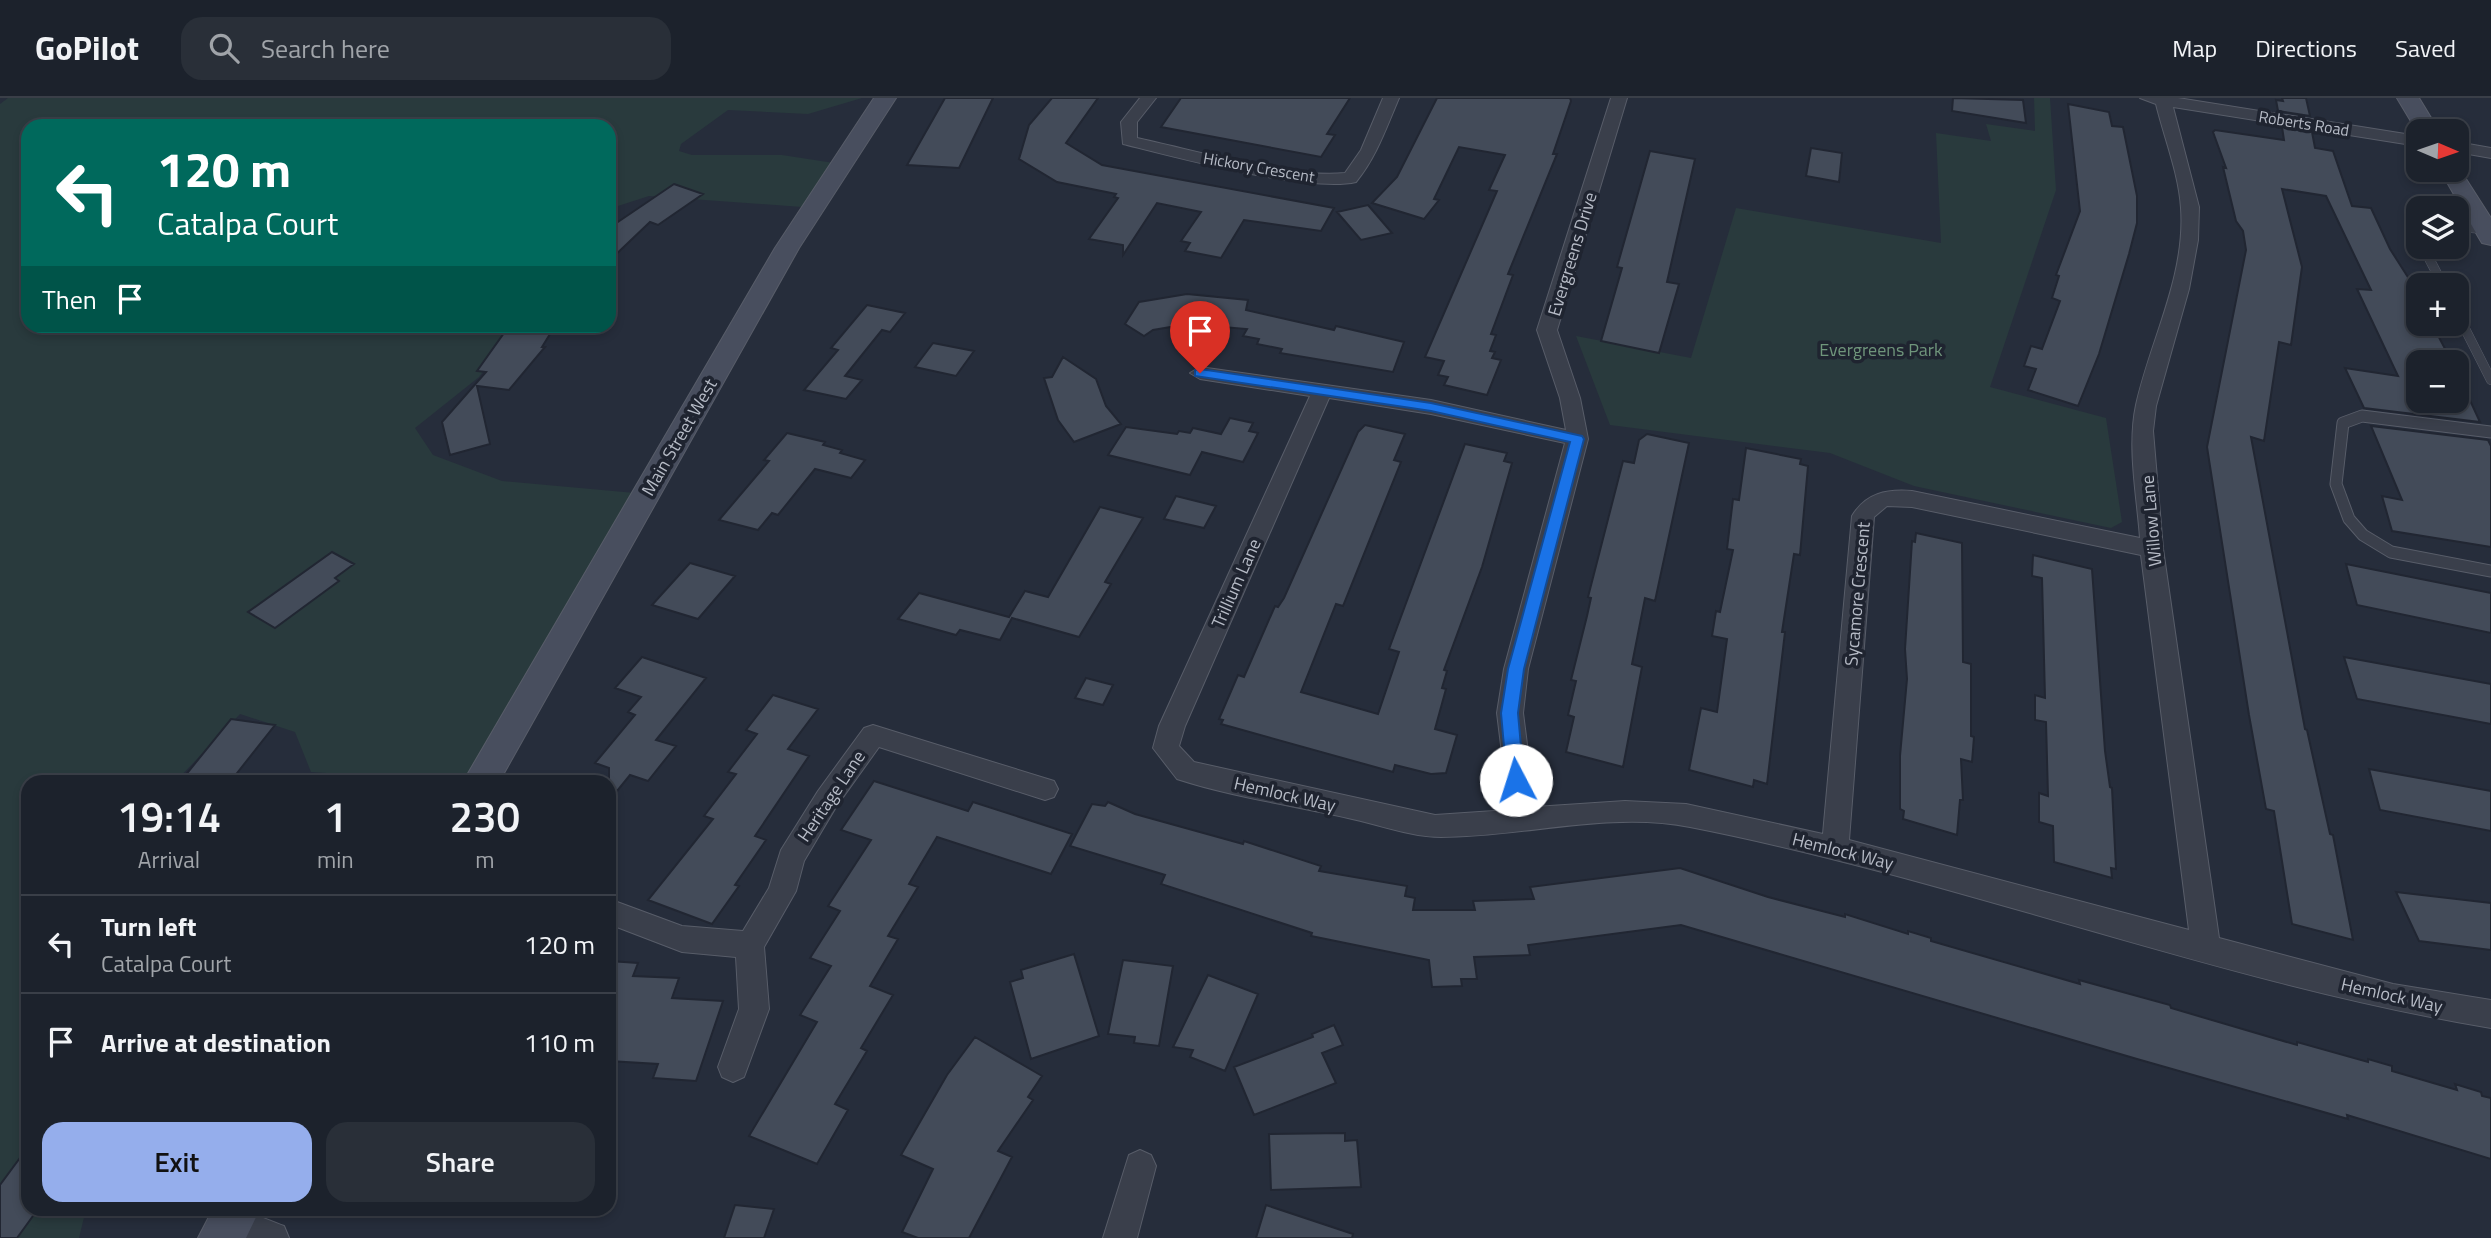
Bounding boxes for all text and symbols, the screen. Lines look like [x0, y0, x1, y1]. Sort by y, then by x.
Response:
search box [181, 17, 671, 80]
text: GoPilot [35, 23, 139, 73]
icon: search [205, 29, 243, 67]
text: Search here [261, 29, 390, 68]
text: Map [2172, 30, 2217, 66]
text: Directions [2255, 30, 2357, 66]
text: Saved [2395, 30, 2456, 66]
street label: Roberts Road [2257, 104, 2351, 142]
north arrow [2406, 119, 2469, 182]
map controls [2406, 119, 2469, 413]
text: 120 m [157, 131, 291, 206]
street label: Hickory Crescent [1201, 145, 1317, 189]
icon: left [42, 147, 133, 238]
street label: Evergreens Drive [1540, 189, 1604, 319]
button: layers [2406, 196, 2469, 259]
text: Catalpa Court [157, 199, 338, 247]
button: + [2406, 273, 2469, 336]
text: Then [42, 280, 97, 319]
icon: arrive [111, 280, 149, 318]
pin [1170, 301, 1230, 373]
icon: arrive [1181, 312, 1219, 350]
park label: Evergreens Park [1819, 336, 1943, 363]
button: − [2406, 350, 2469, 413]
street label: Main Street West [634, 373, 724, 501]
street label: Willow Lane [2134, 474, 2168, 568]
street label: Sycamore Crescent [1837, 520, 1877, 667]
street label: Trillium Lane [1204, 534, 1268, 632]
position arrow [1479, 743, 1553, 817]
street label: Heritage Lane [790, 745, 872, 847]
street label: Hemlock Way [1231, 769, 1339, 819]
text: 19:14 [117, 784, 221, 848]
text: 1 [324, 784, 347, 848]
text: 230 [450, 784, 520, 848]
street label: Hemlock Way [1789, 825, 1897, 877]
text: Arrival [138, 842, 200, 877]
text: min [317, 842, 354, 877]
text: m [475, 842, 494, 877]
text: Turn left [101, 907, 196, 946]
icon: left [42, 925, 80, 963]
text: 120 m [524, 925, 595, 964]
text: Catalpa Court [101, 946, 231, 981]
street label: Hemlock Way [2338, 970, 2446, 1020]
icon: arrive [42, 1023, 80, 1061]
text: Arrive at destination [101, 1023, 331, 1062]
text: 110 m [524, 1023, 595, 1062]
button: Exit [42, 1122, 312, 1202]
button: Share [326, 1122, 595, 1202]

